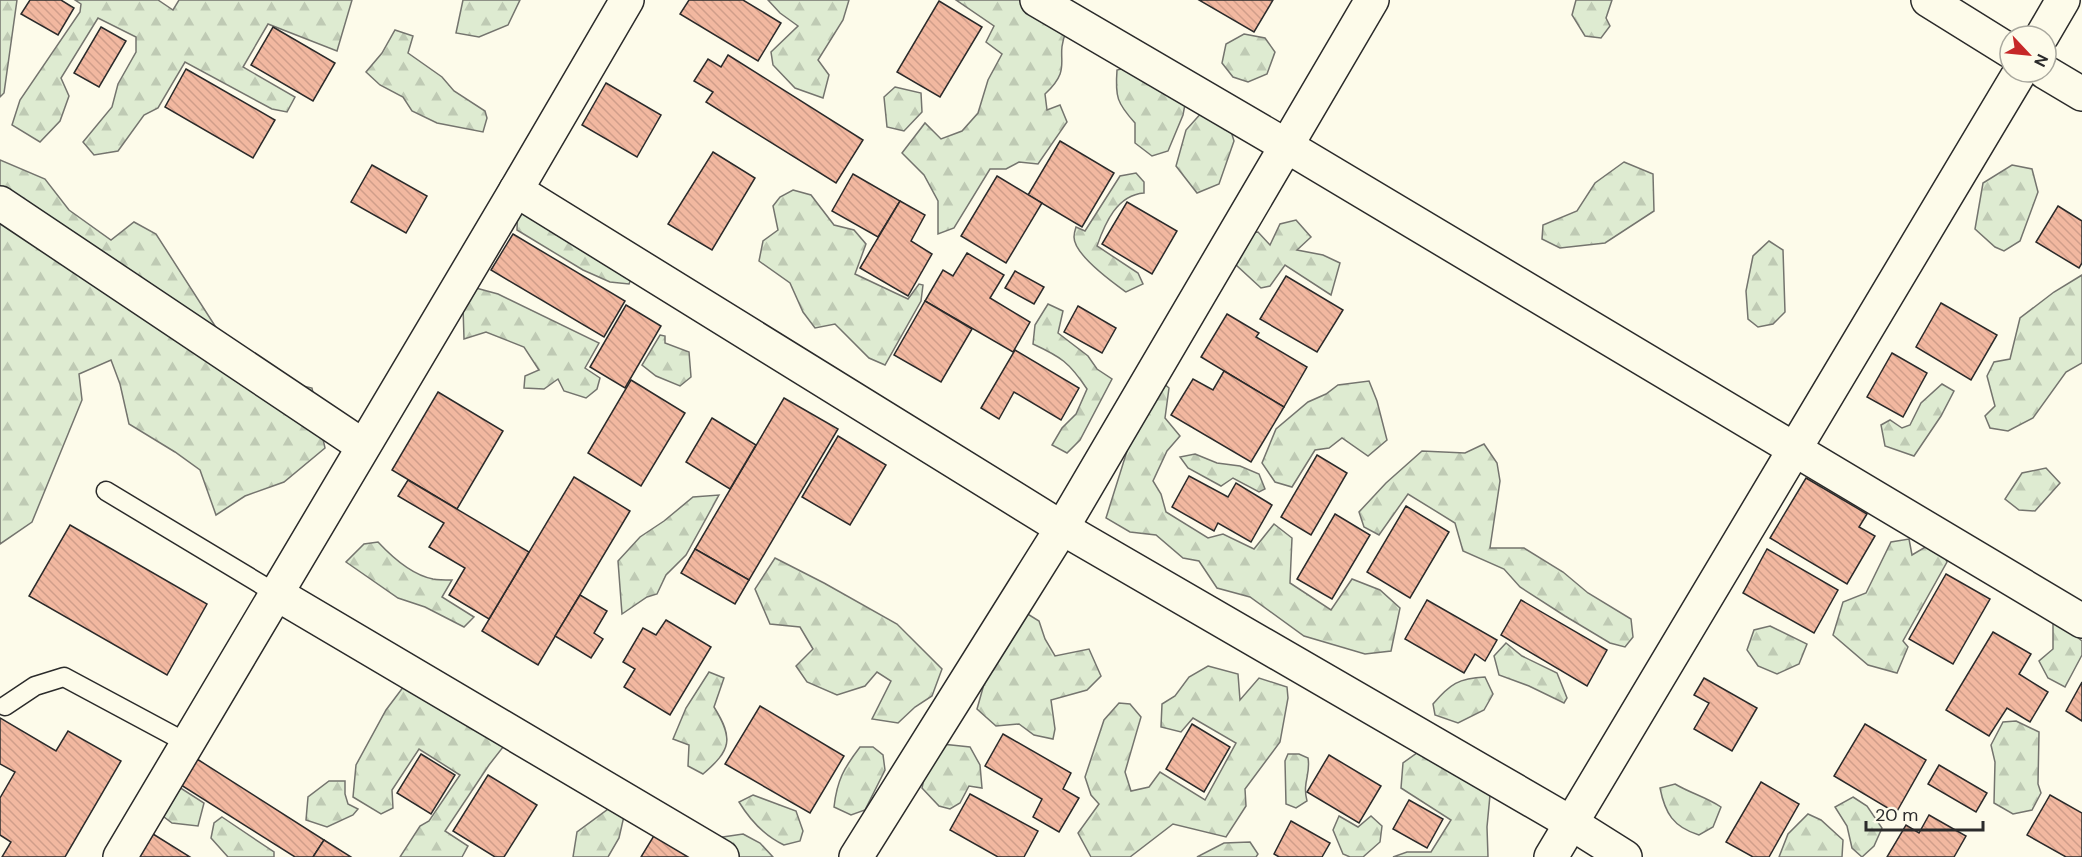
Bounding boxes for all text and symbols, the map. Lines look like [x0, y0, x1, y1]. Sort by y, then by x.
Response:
north arrow [1998, 24, 2058, 84]
text: N [2029, 51, 2053, 70]
scale bar [1866, 794, 1983, 832]
text: 20 m [1875, 803, 1918, 827]

